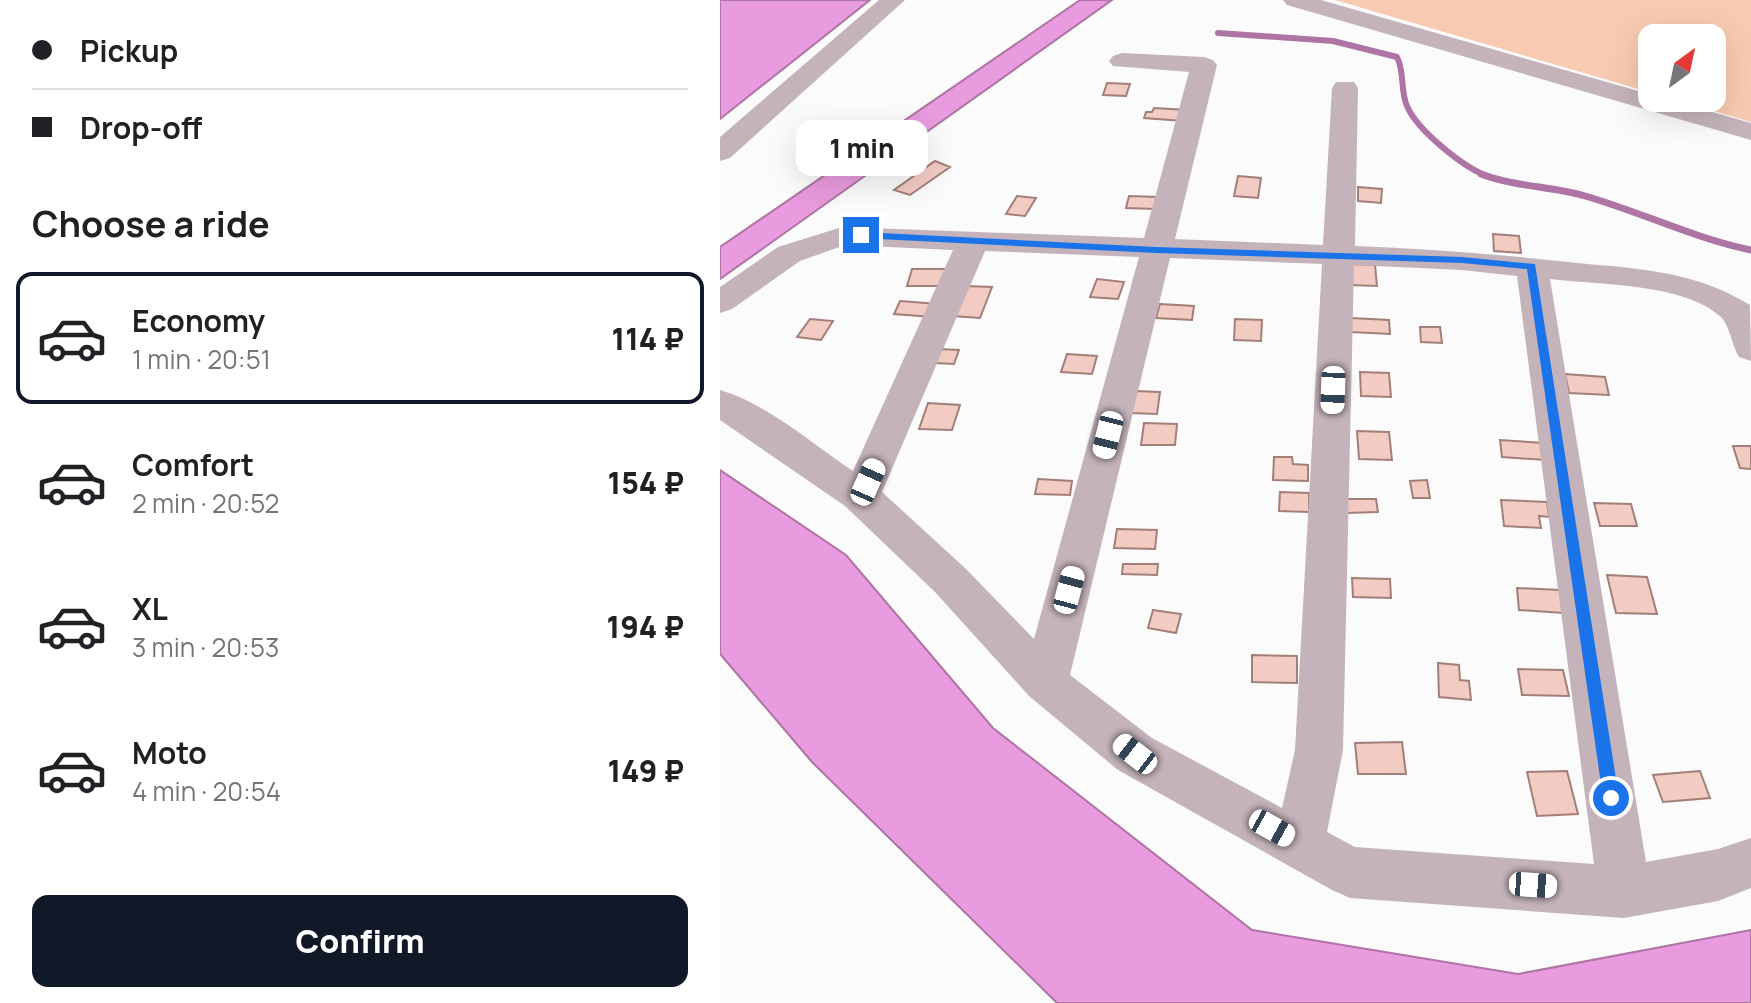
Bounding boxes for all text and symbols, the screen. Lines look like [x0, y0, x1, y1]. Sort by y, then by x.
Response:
north arrow [1638, 24, 1726, 112]
map controls [1638, 24, 1726, 112]
text: Pickup [80, 30, 178, 71]
text: Drop-off [80, 107, 202, 148]
callout: 1 min [795, 119, 927, 175]
text: 1 min [829, 130, 895, 166]
text: Choose a ride [32, 199, 270, 248]
route end [843, 217, 879, 253]
text: Economy [132, 300, 265, 341]
icon: car [36, 302, 108, 374]
text: 114 ₽ [612, 318, 684, 359]
text: 1 min · 20:51 [132, 341, 271, 377]
car [1320, 366, 1346, 414]
car [1091, 409, 1125, 461]
text: Comfort [132, 444, 254, 485]
icon: car [36, 446, 108, 518]
car [847, 455, 889, 509]
text: 154 ₽ [608, 462, 684, 503]
text: 2 min · 20:52 [132, 485, 279, 521]
car [1051, 564, 1087, 616]
text: XL [132, 588, 168, 629]
icon: car [36, 590, 108, 662]
text: 194 ₽ [607, 606, 684, 647]
text: 3 min · 20:53 [132, 629, 279, 665]
car [1109, 730, 1161, 778]
text: Moto [132, 732, 207, 773]
icon: car [36, 734, 108, 806]
text: 149 ₽ [607, 750, 684, 791]
text: 4 min · 20:54 [132, 773, 281, 809]
route start [1593, 780, 1629, 816]
car [1245, 806, 1299, 850]
car [1508, 871, 1558, 899]
button: Confirm [32, 895, 688, 987]

